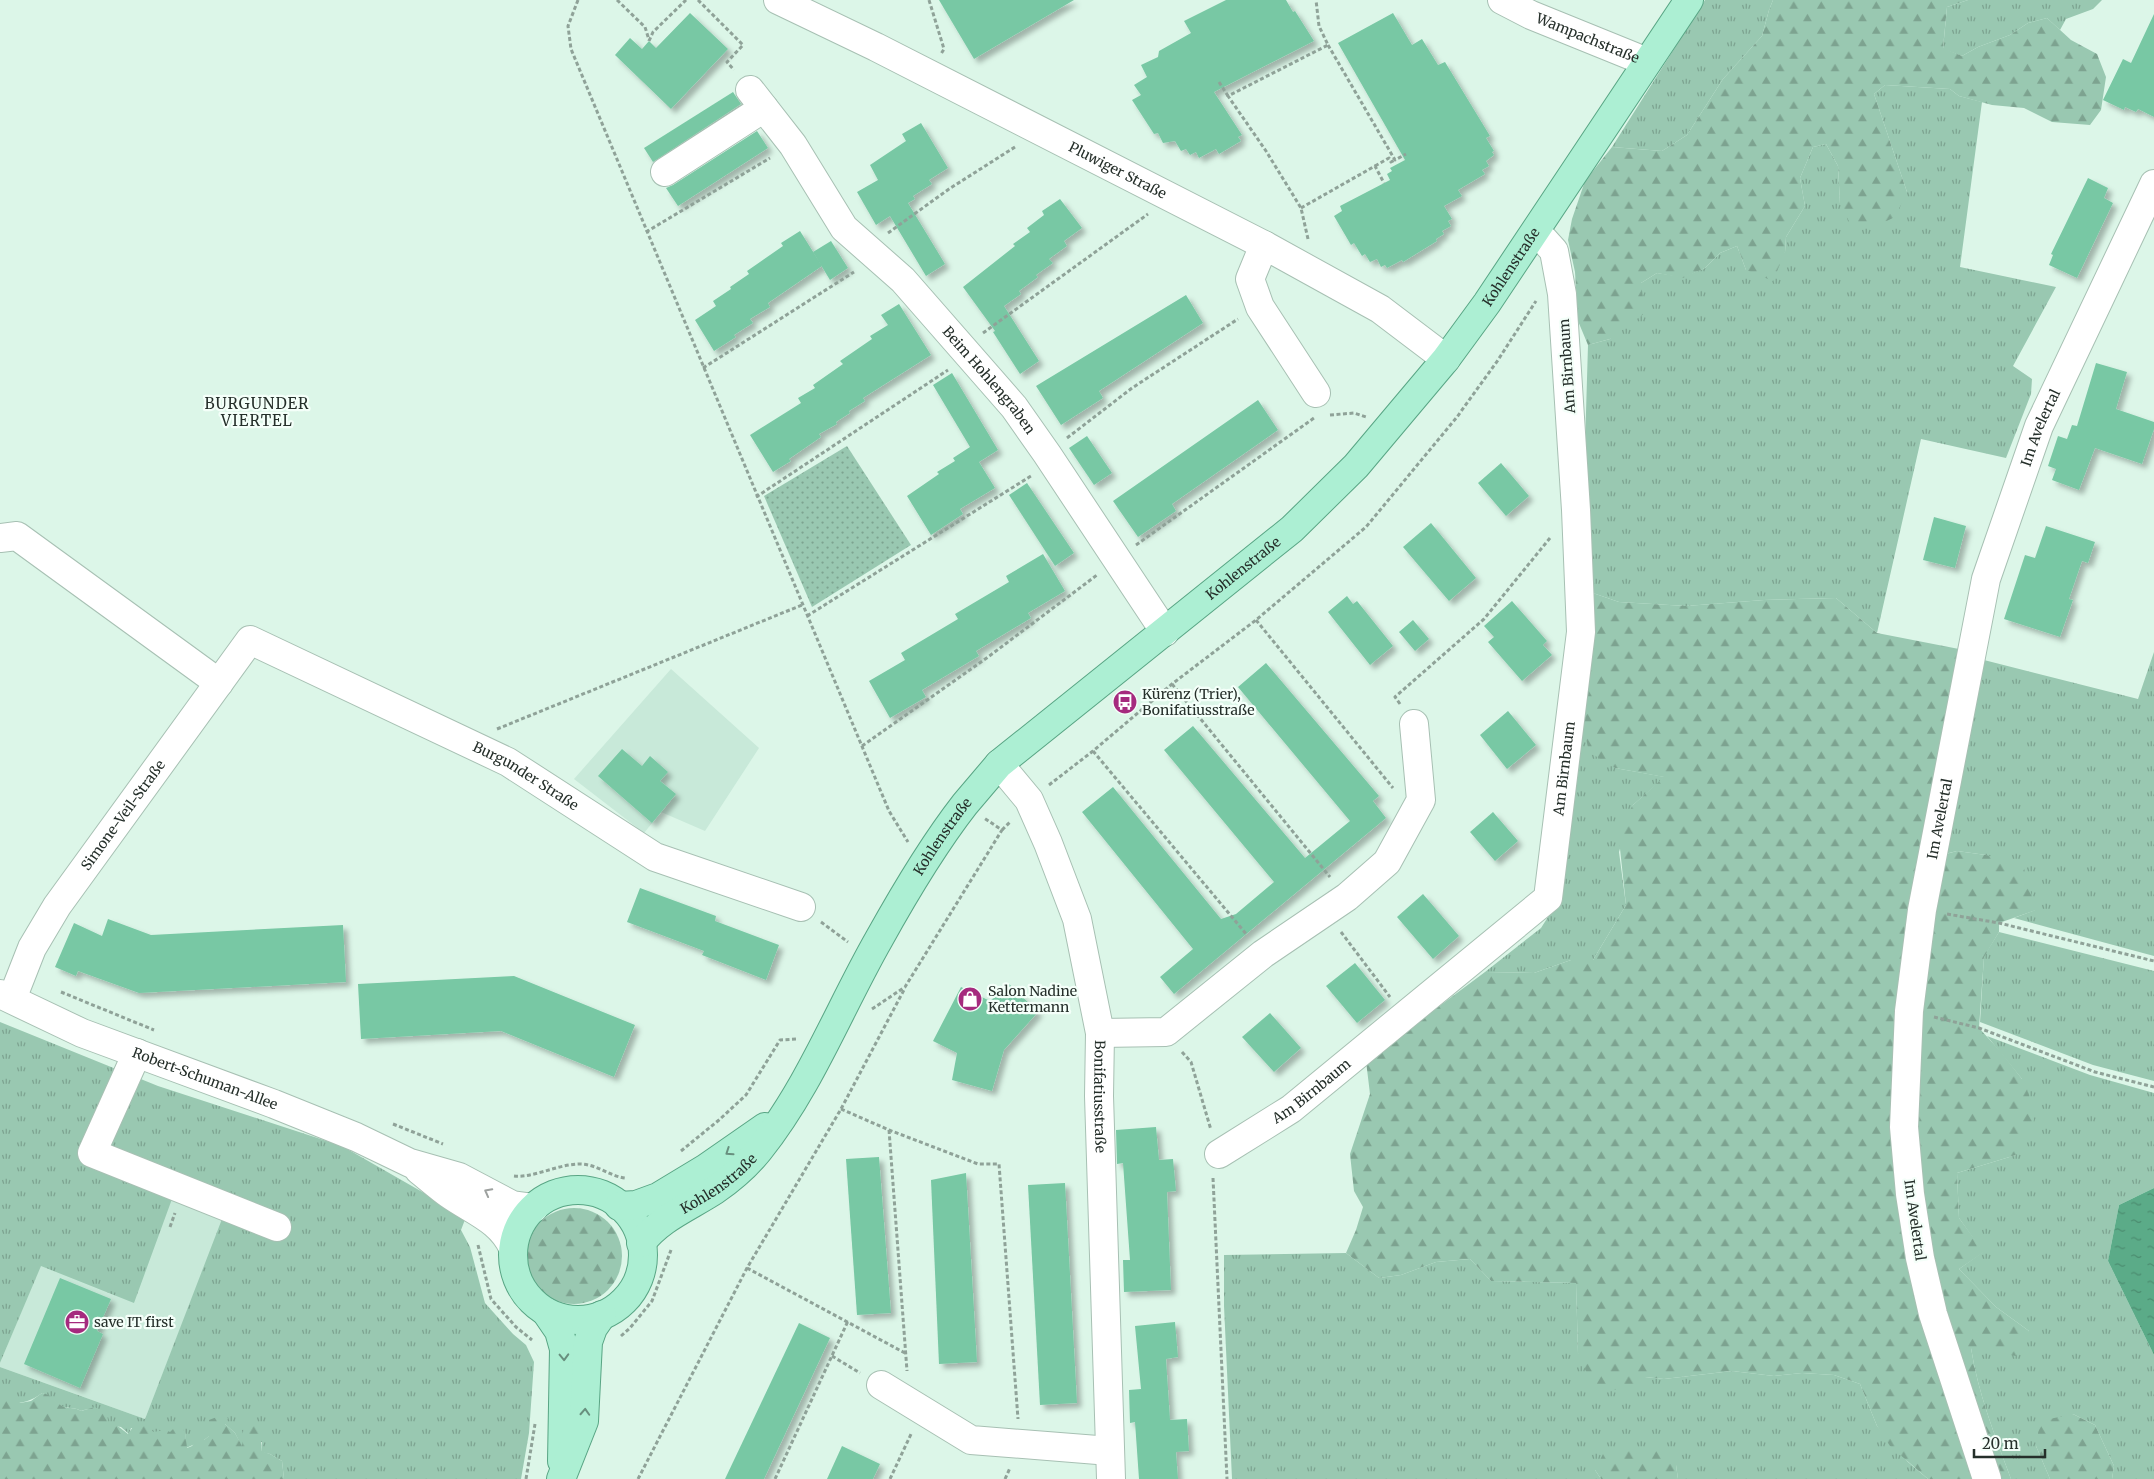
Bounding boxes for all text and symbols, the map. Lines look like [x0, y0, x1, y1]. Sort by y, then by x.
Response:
street label: Wampachstraße [1533, 9, 1642, 67]
street label: Pluwiger Straße [1066, 138, 1170, 203]
street label: Kohlenstraße [1478, 224, 1544, 310]
street label: Am Birnbaum [1555, 318, 1579, 415]
street label: Beim Hohlengraben [939, 323, 1039, 438]
street label: Im Avelertal [2017, 386, 2064, 469]
district label: BURGUNDER VIERTEL [204, 394, 310, 430]
street label: Kohlenstraße [1202, 533, 1284, 604]
place label: Kürenz (Trier), Bonifatiusstraße [1142, 685, 1255, 719]
bus stop icon: Kürenz (Trier), Bonifatiusstraße [1112, 689, 1138, 715]
street label: Am Birnbaum [1549, 720, 1579, 818]
street label: Burgunder Straße [470, 738, 582, 814]
street label: Simone-Veil-Straße [77, 756, 169, 874]
street label: Im Avelertal [1923, 776, 1956, 861]
street label: Kohlenstraße [909, 794, 976, 879]
place label: Salon Nadine Kettermann [988, 982, 1077, 1016]
shop icon: Salon Nadine Kettermann [957, 986, 983, 1012]
street label: Bonifatiusstraße [1090, 1040, 1110, 1153]
street label: Robert-Schuman-Allee [130, 1043, 280, 1114]
street label: Am Birnbaum [1268, 1055, 1354, 1128]
one-way arrow [725, 1146, 734, 1156]
street label: Kohlenstraße [677, 1150, 761, 1218]
street label: Im Avelertal [1900, 1178, 1930, 1262]
one-way arrow [485, 1188, 494, 1198]
office icon: save IT first [64, 1309, 90, 1335]
place label: save IT first [94, 1313, 174, 1331]
one-way arrow [558, 1353, 569, 1361]
one-way arrow [579, 1408, 590, 1416]
scale bar [1974, 1426, 2045, 1458]
text: 20 m [1982, 1434, 2019, 1453]

